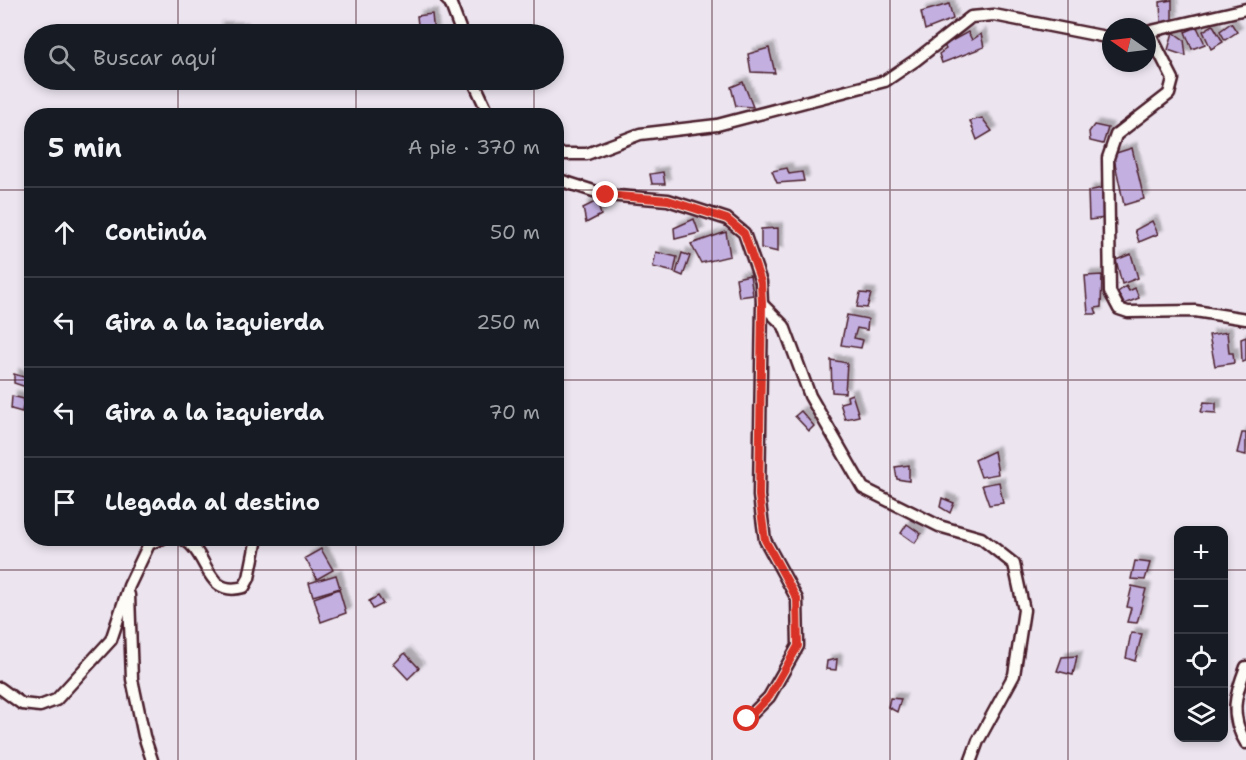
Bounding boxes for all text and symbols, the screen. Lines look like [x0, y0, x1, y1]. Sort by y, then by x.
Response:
north arrow [1102, 18, 1156, 72]
search box [24, 24, 564, 90]
icon: search [45, 41, 78, 74]
text: Buscar aquí [93, 43, 216, 72]
text: 5 min [48, 130, 122, 165]
text: A pie · 370 m [408, 134, 540, 160]
route end [592, 181, 618, 207]
icon: ahead [48, 216, 81, 249]
text: Continúa [105, 218, 207, 247]
text: 50 m [490, 219, 540, 245]
icon: left [48, 306, 81, 339]
text: Gira a la izquierda [105, 308, 324, 337]
text: 250 m [476, 309, 540, 335]
icon: left [48, 396, 81, 429]
text: Gira a la izquierda [105, 398, 324, 427]
text: 70 m [488, 399, 540, 425]
icon: arrive [48, 486, 81, 519]
text: Llegada al destino [105, 488, 320, 517]
map controls [1174, 526, 1228, 742]
button: + [1174, 526, 1228, 580]
button: − [1174, 580, 1228, 634]
button: locate [1174, 634, 1228, 688]
button: layers [1174, 688, 1228, 742]
route start [733, 705, 759, 731]

